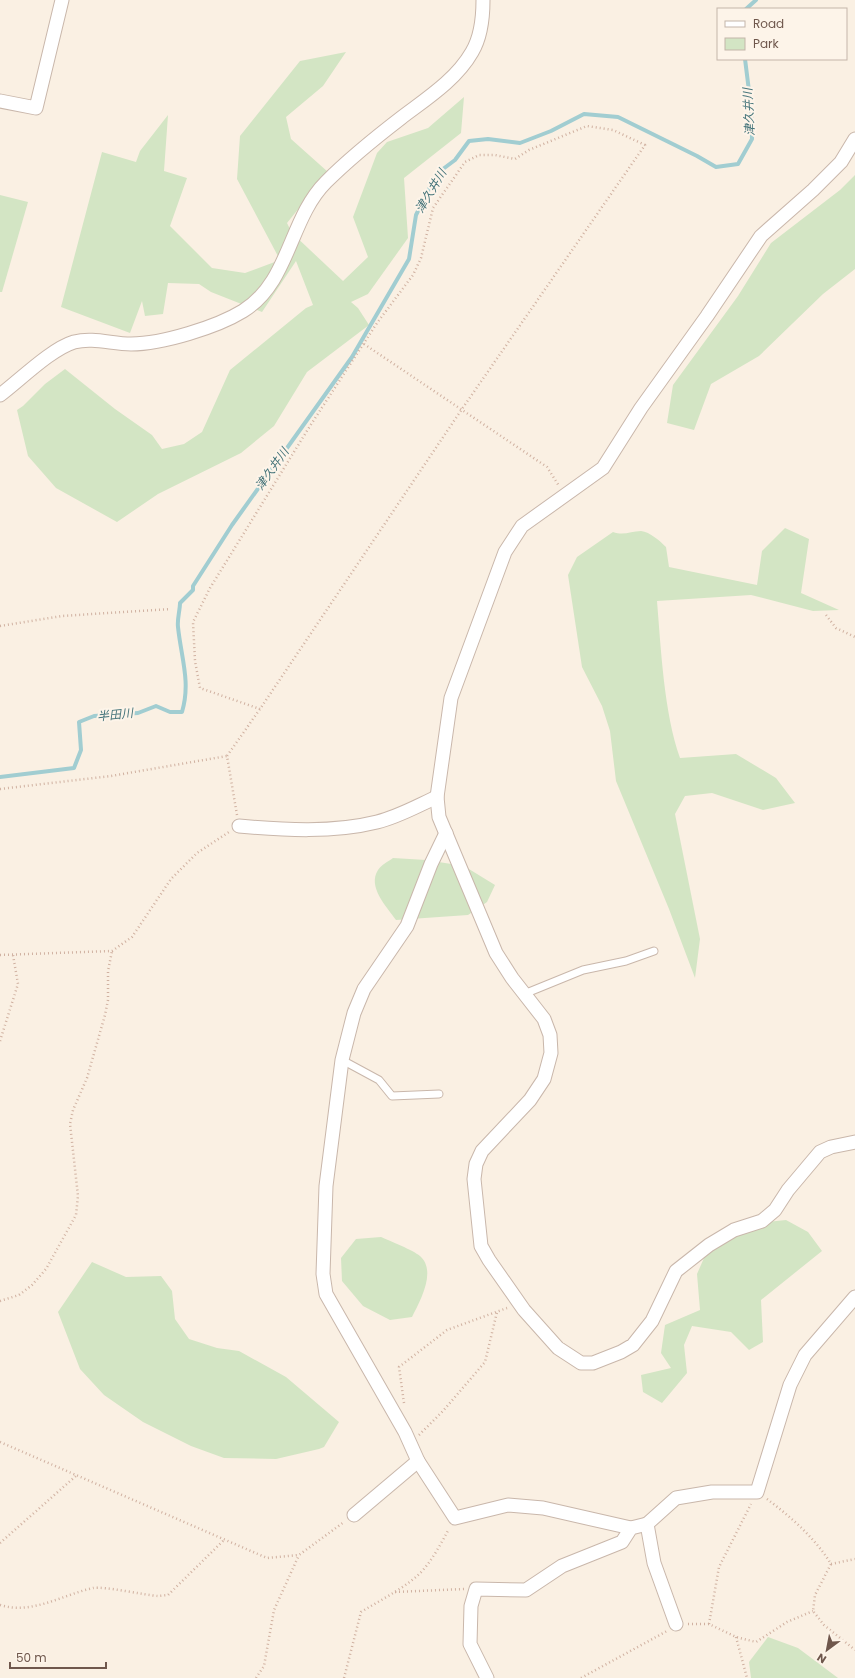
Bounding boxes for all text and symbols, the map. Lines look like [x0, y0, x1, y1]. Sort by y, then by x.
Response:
legend [717, 8, 847, 60]
text: Road [753, 15, 784, 32]
text: Park [753, 35, 780, 52]
water label: 津久井川 [739, 86, 758, 136]
water label: 津久井川 [411, 164, 451, 216]
water label: 津久井川 [251, 443, 293, 493]
water label: 半田川 [96, 704, 136, 725]
north arrow [807, 1630, 847, 1670]
scale bar [10, 1644, 106, 1670]
text: 50 m [16, 1649, 47, 1666]
text: N [814, 1650, 829, 1667]

